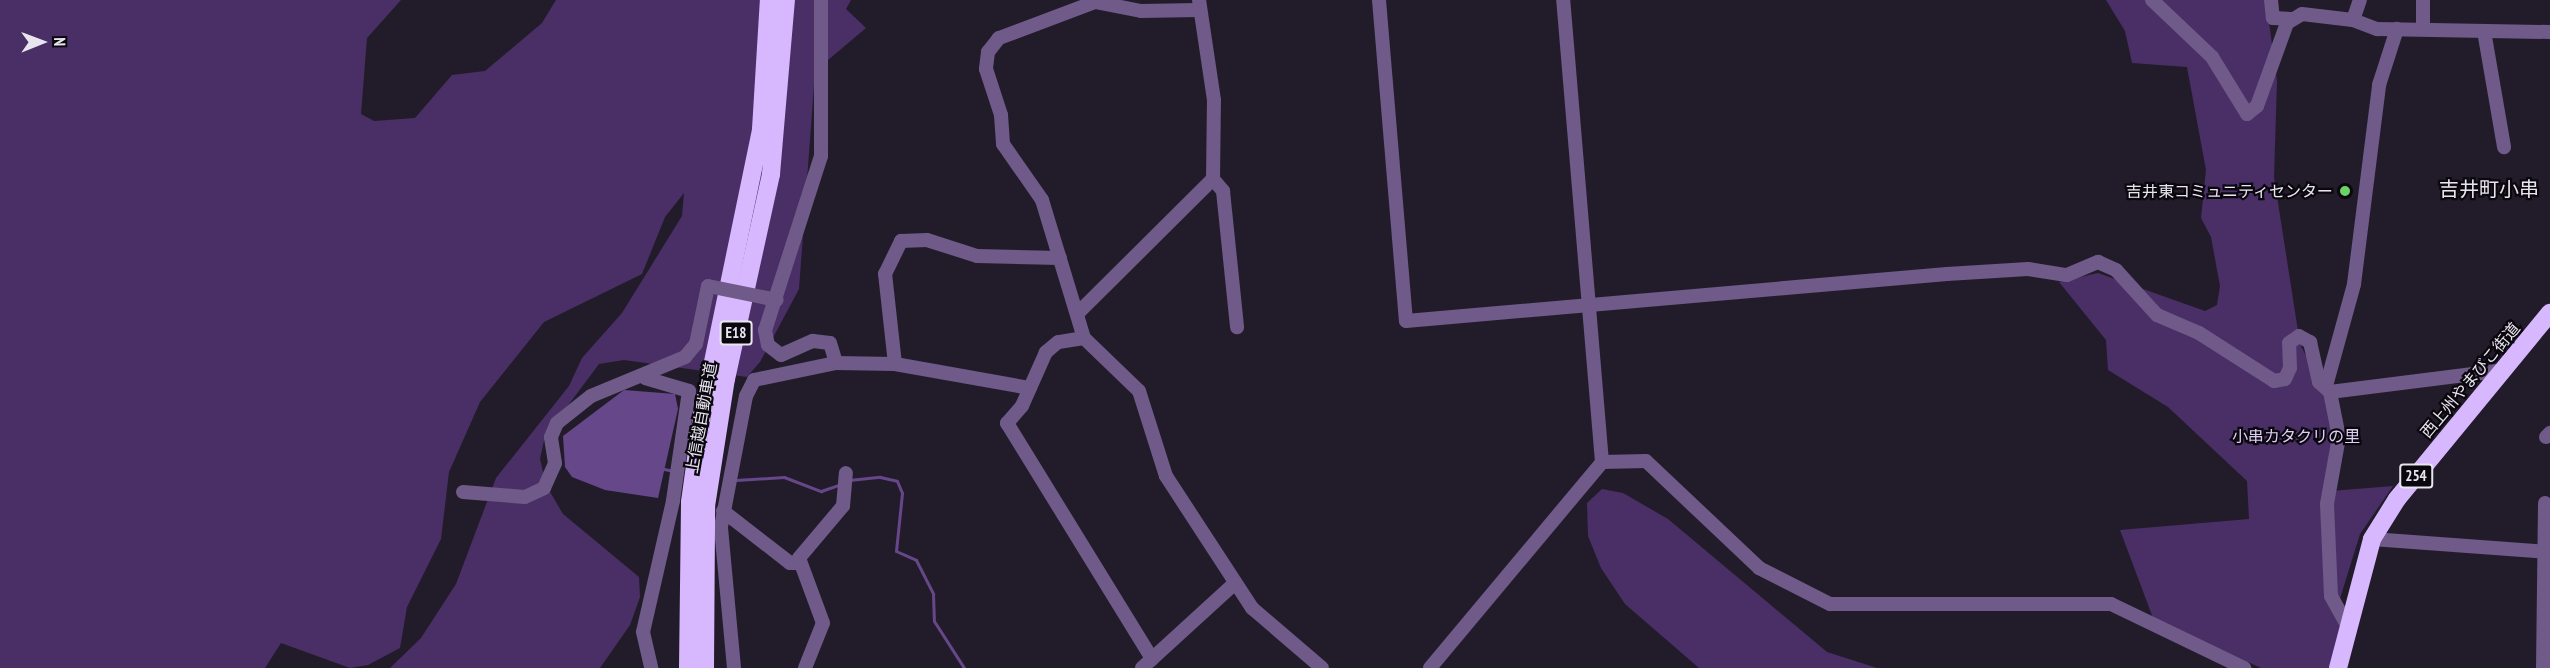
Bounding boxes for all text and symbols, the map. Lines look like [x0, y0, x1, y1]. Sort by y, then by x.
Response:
north arrow [12, 12, 72, 72]
text: N [50, 37, 70, 46]
district label: 吉井町小串 [2439, 177, 2539, 201]
place label: 吉井東コミュニティセンター [2125, 181, 2333, 201]
marker: 吉井東コミュニティセンター [2338, 184, 2352, 198]
street label: 西上州やまびこ街道 [2416, 319, 2524, 441]
road number: E18 [720, 321, 752, 345]
street label: 上信越自動車道 [682, 361, 720, 475]
park label: 小串カタクリの里 [2232, 426, 2360, 446]
road number: 254 [2398, 464, 2434, 488]

